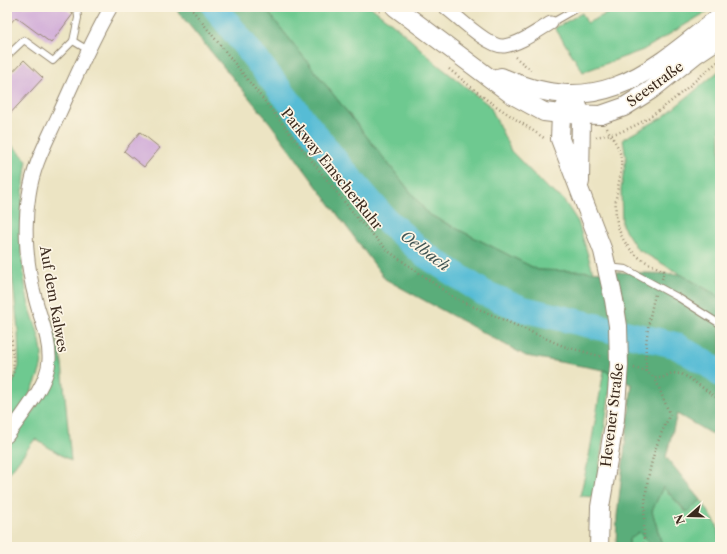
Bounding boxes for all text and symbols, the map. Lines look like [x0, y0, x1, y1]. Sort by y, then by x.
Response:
street label: Seestraße [623, 57, 687, 111]
street label: Parkway EmscherRuhr [277, 105, 387, 234]
water label: Oelbach [397, 226, 454, 275]
street label: Auf dem Kalwes [36, 243, 72, 354]
street label: Hevener Straße [597, 362, 627, 468]
north arrow [669, 496, 709, 536]
text: N [671, 512, 688, 526]

